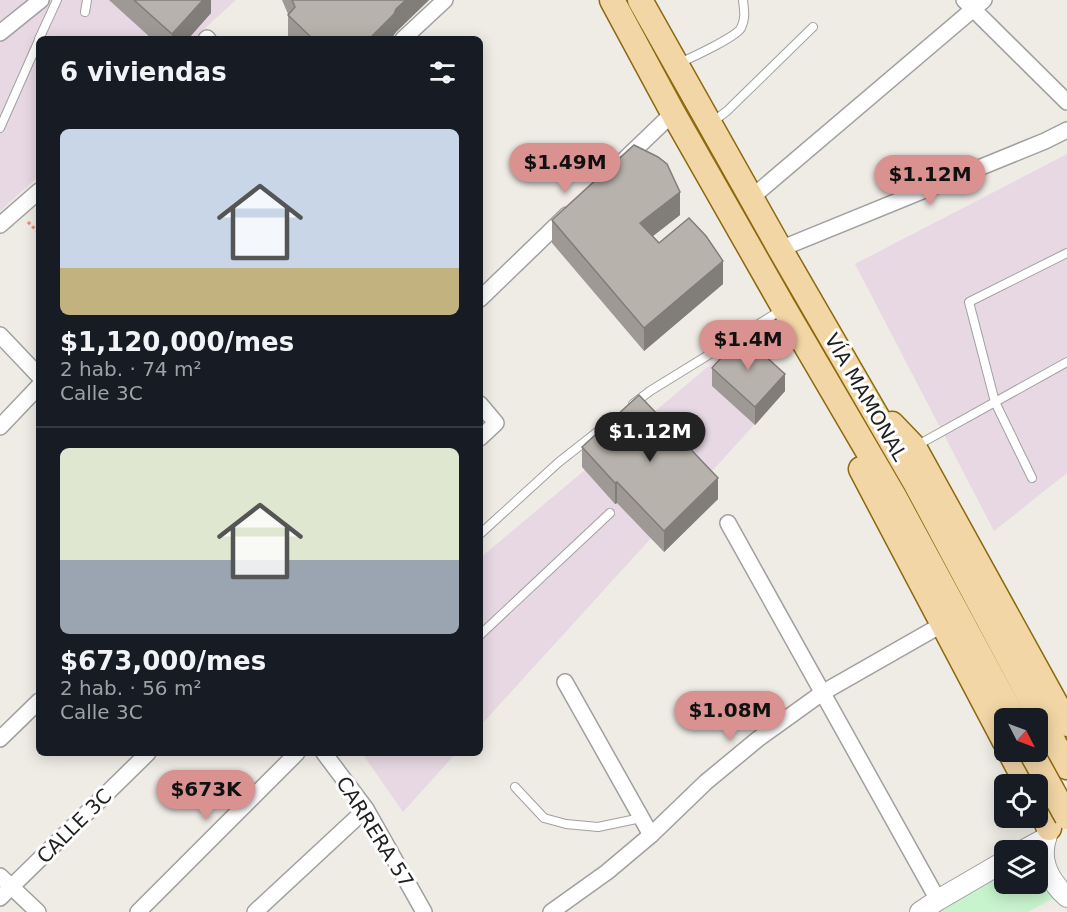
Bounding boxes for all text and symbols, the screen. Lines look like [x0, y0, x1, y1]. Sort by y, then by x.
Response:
icon: filters [426, 56, 459, 89]
text: 6 viviendas [60, 57, 227, 87]
pin: $1.49M [516, 143, 614, 194]
text: $1.49M [523, 150, 607, 174]
pin: $1.12M [881, 155, 979, 206]
text: $1.12M [888, 162, 972, 186]
icon: home [206, 168, 314, 276]
pin: $1.4M [706, 320, 790, 371]
text: $1,120,000/mes [60, 327, 294, 357]
text: $1.4M [713, 327, 783, 351]
street label: VÍA MAMONAL [820, 329, 913, 466]
text: 2 hab. · 74 m² [60, 357, 201, 381]
text: Calle 3C [60, 381, 143, 405]
pin: $1.12M [601, 412, 699, 463]
text: $1.12M [608, 419, 692, 443]
icon: home [206, 487, 314, 595]
text: $673,000/mes [60, 646, 266, 676]
text: 2 hab. · 56 m² [60, 676, 201, 700]
pin: $1.08M [681, 691, 779, 742]
text: $1.08M [688, 698, 772, 722]
text: Calle 3C [60, 700, 143, 724]
north arrow [994, 708, 1048, 762]
map controls [994, 708, 1048, 894]
pin: $673K [164, 770, 248, 821]
street label: CARRERA 57 [331, 772, 419, 892]
button: locate [994, 774, 1048, 828]
text: $673K [170, 777, 242, 801]
street label: CALLE 3C [32, 784, 116, 868]
button: layers [994, 840, 1048, 894]

